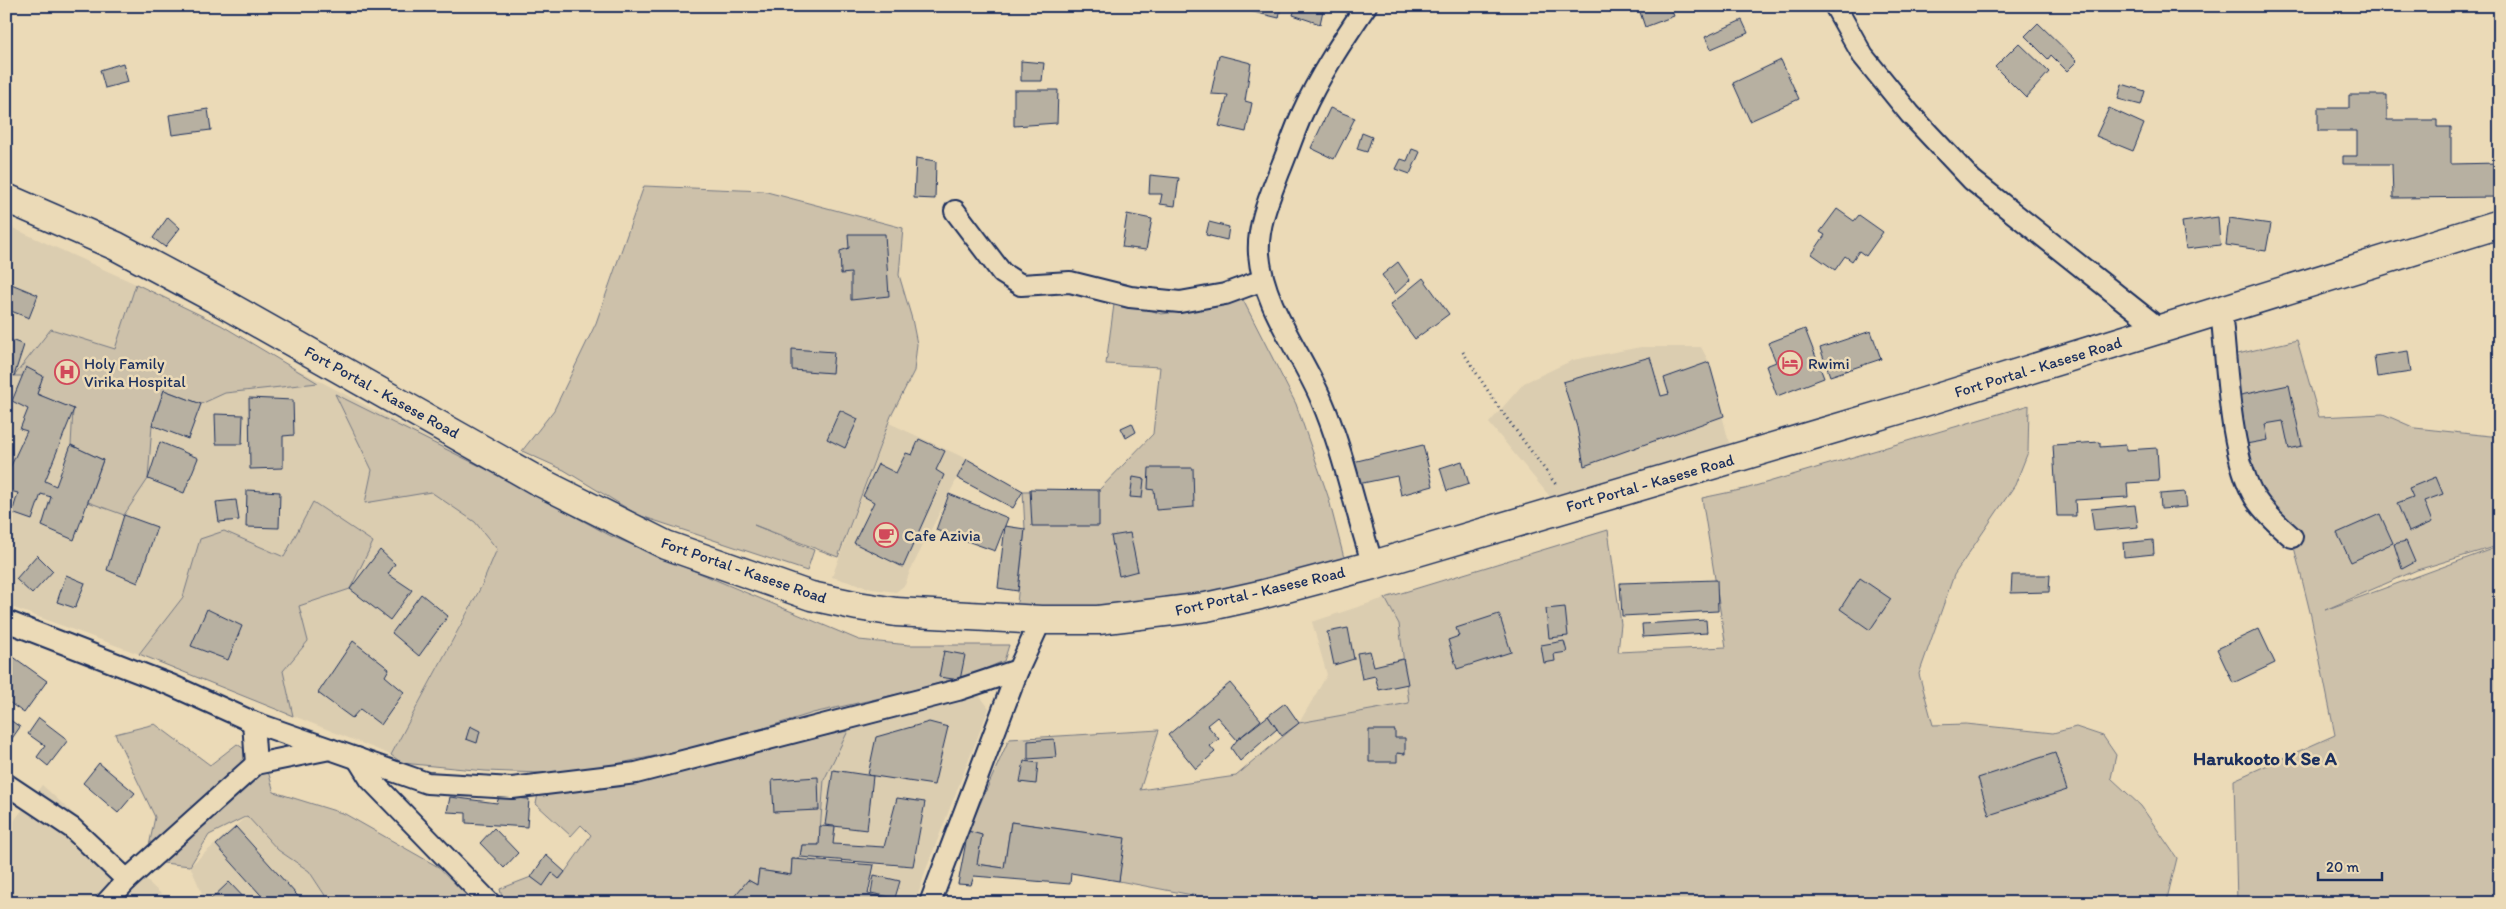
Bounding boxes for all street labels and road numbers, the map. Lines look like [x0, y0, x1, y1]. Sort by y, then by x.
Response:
street label: Fort Portal - Kasese Road [1952, 332, 2124, 402]
street label: Fort Portal - Kasese Road [301, 342, 463, 443]
street label: Fort Portal - Kasese Road [1564, 450, 1737, 516]
street label: Fort Portal - Kasese Road [659, 533, 830, 607]
street label: Fort Portal - Kasese Road [1173, 562, 1347, 620]

